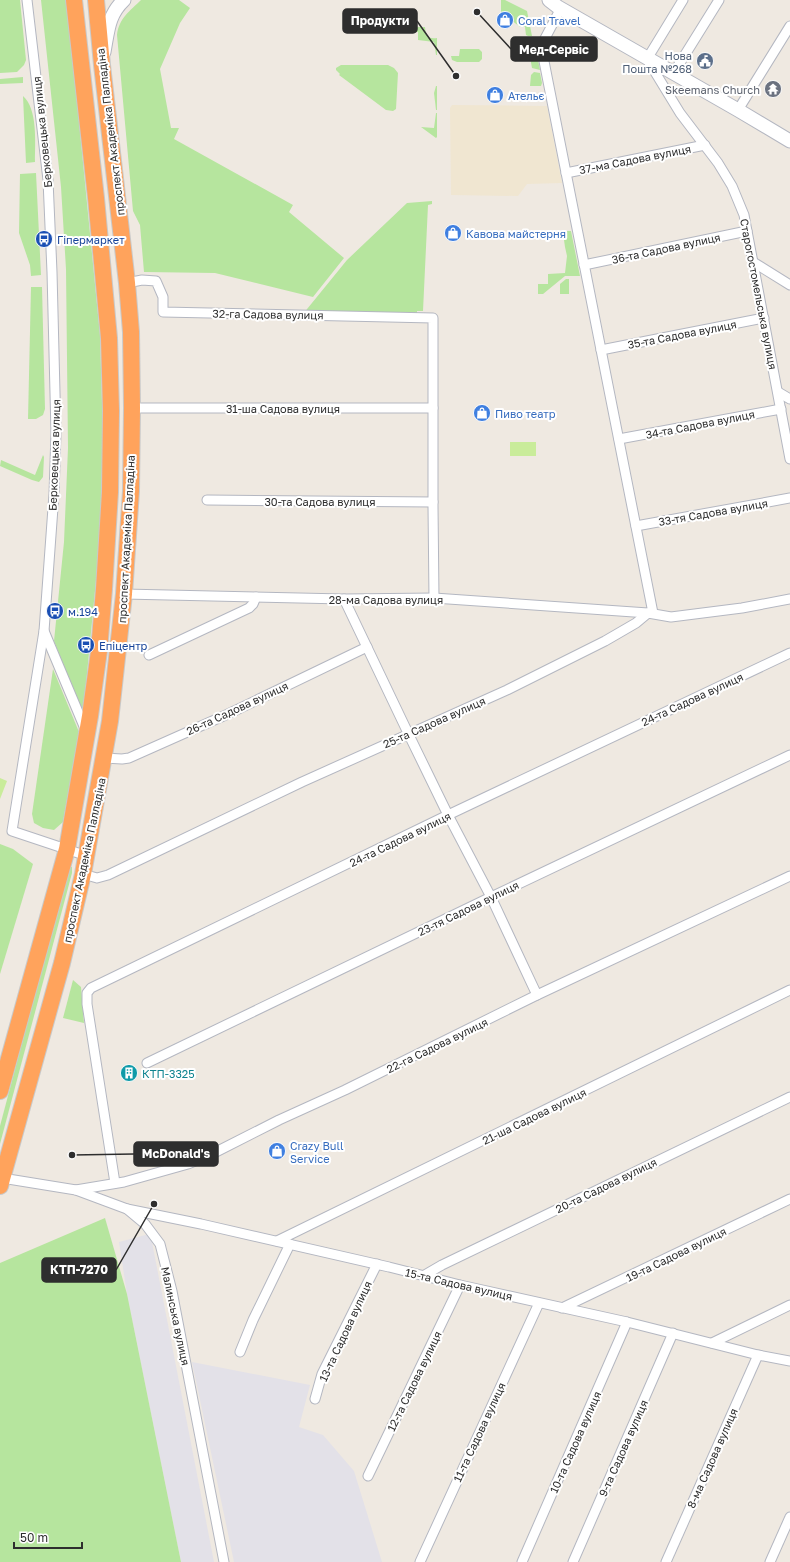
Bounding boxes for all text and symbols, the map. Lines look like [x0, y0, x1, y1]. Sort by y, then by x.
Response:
callout: Продукти [343, 9, 417, 33]
shop icon: Coral Travel [495, 10, 515, 30]
text: Продукти [351, 13, 409, 28]
place label: Coral Travel [518, 14, 581, 27]
callout: Мед-Сервіс [511, 37, 597, 61]
text: Мед-Сервіс [519, 42, 589, 57]
street label: проспект Академіка Палладіна [93, 48, 127, 216]
place label: Нова Пошта №268 [622, 49, 692, 75]
public building icon: Нова Пошта №268 [695, 51, 715, 71]
street label: Берковецька вулиця [30, 76, 54, 188]
temple icon: Skeemans Church [763, 79, 783, 99]
place label: Skeemans Church [665, 83, 760, 96]
shop icon: Ательє [485, 85, 505, 105]
place label: Ательє [508, 89, 545, 102]
street label: 37-ма Садова вулиця [578, 142, 692, 176]
street label: Старогостомельська вулиця [738, 217, 780, 371]
shop icon: Кавова майстерня [443, 223, 463, 243]
place label: Кавова майстерня [466, 227, 566, 240]
bus stop icon: Гіпермаркет [34, 229, 54, 249]
street label: 36-та Садова вулиця [610, 230, 722, 266]
place label: Гіпермаркет [57, 233, 125, 246]
street label: 32-га Садова вулиця [212, 307, 324, 321]
street label: 35-та Садова вулиця [626, 317, 738, 351]
street label: Берковецька вулиця [46, 399, 62, 511]
street label: 31-ша Садова вулиця [226, 402, 340, 415]
shop icon: Пиво театр [472, 403, 492, 423]
place label: Пиво театр [495, 407, 556, 420]
street label: 34-та Садова вулиця [644, 407, 756, 441]
street label: проспект Академіка Палладіна [115, 455, 137, 623]
street label: 30-та Садова вулиця [264, 495, 376, 508]
street label: 33-тя Садова вулиця [657, 496, 769, 528]
street label: 28-ма Садова вулиця [329, 593, 443, 606]
bus stop icon: м.194 [45, 601, 65, 621]
place label: м.194 [68, 605, 98, 618]
bus stop icon: Епіцентр [76, 635, 96, 655]
place label: Епіцентр [99, 639, 148, 652]
street label: 24-та Садова вулиця [639, 670, 745, 728]
street label: 26-та Садова вулиця [184, 679, 290, 737]
street label: 25-та Садова вулиця [381, 694, 487, 750]
street label: проспект Академіка Палладіна [60, 776, 108, 944]
street label: 24-та Садова вулиця [347, 809, 453, 869]
street label: 23-тя Садова вулиця [415, 878, 521, 938]
street label: 22-га Садова вулиця [384, 1015, 490, 1075]
building icon: КТП-3325 [119, 1063, 139, 1083]
place label: КТП-3325 [142, 1067, 195, 1080]
street label: 21-ша Садова вулиця [480, 1085, 588, 1147]
place label: Crazy Bull Service [290, 1139, 344, 1165]
shop icon: Crazy Bull Service [267, 1141, 287, 1161]
callout: McDonald's [134, 1142, 218, 1166]
text: McDonald's [142, 1146, 211, 1161]
street label: 20-та Садова вулиця [553, 1155, 659, 1215]
street label: 19-та Садова вулиця [624, 1224, 728, 1284]
callout: КТП-7270 [42, 1258, 116, 1282]
text: КТП-7270 [50, 1262, 108, 1277]
street label: Малинська вулиця [159, 1265, 193, 1367]
street label: 15-та Садова вулиця [404, 1265, 514, 1303]
street label: 13-та Садова вулиця [316, 1279, 374, 1383]
street label: 12-та Садова вулиця [384, 1329, 444, 1433]
street label: 11-та Садова вулиця [450, 1380, 508, 1484]
street label: 10-та Садова вулиця [547, 1389, 603, 1495]
street label: 9-та Садова вулиця [596, 1398, 650, 1498]
street label: 8-ма Садова вулиця [684, 1406, 740, 1510]
scale bar [14, 1524, 82, 1550]
text: 50 m [20, 1530, 48, 1545]

